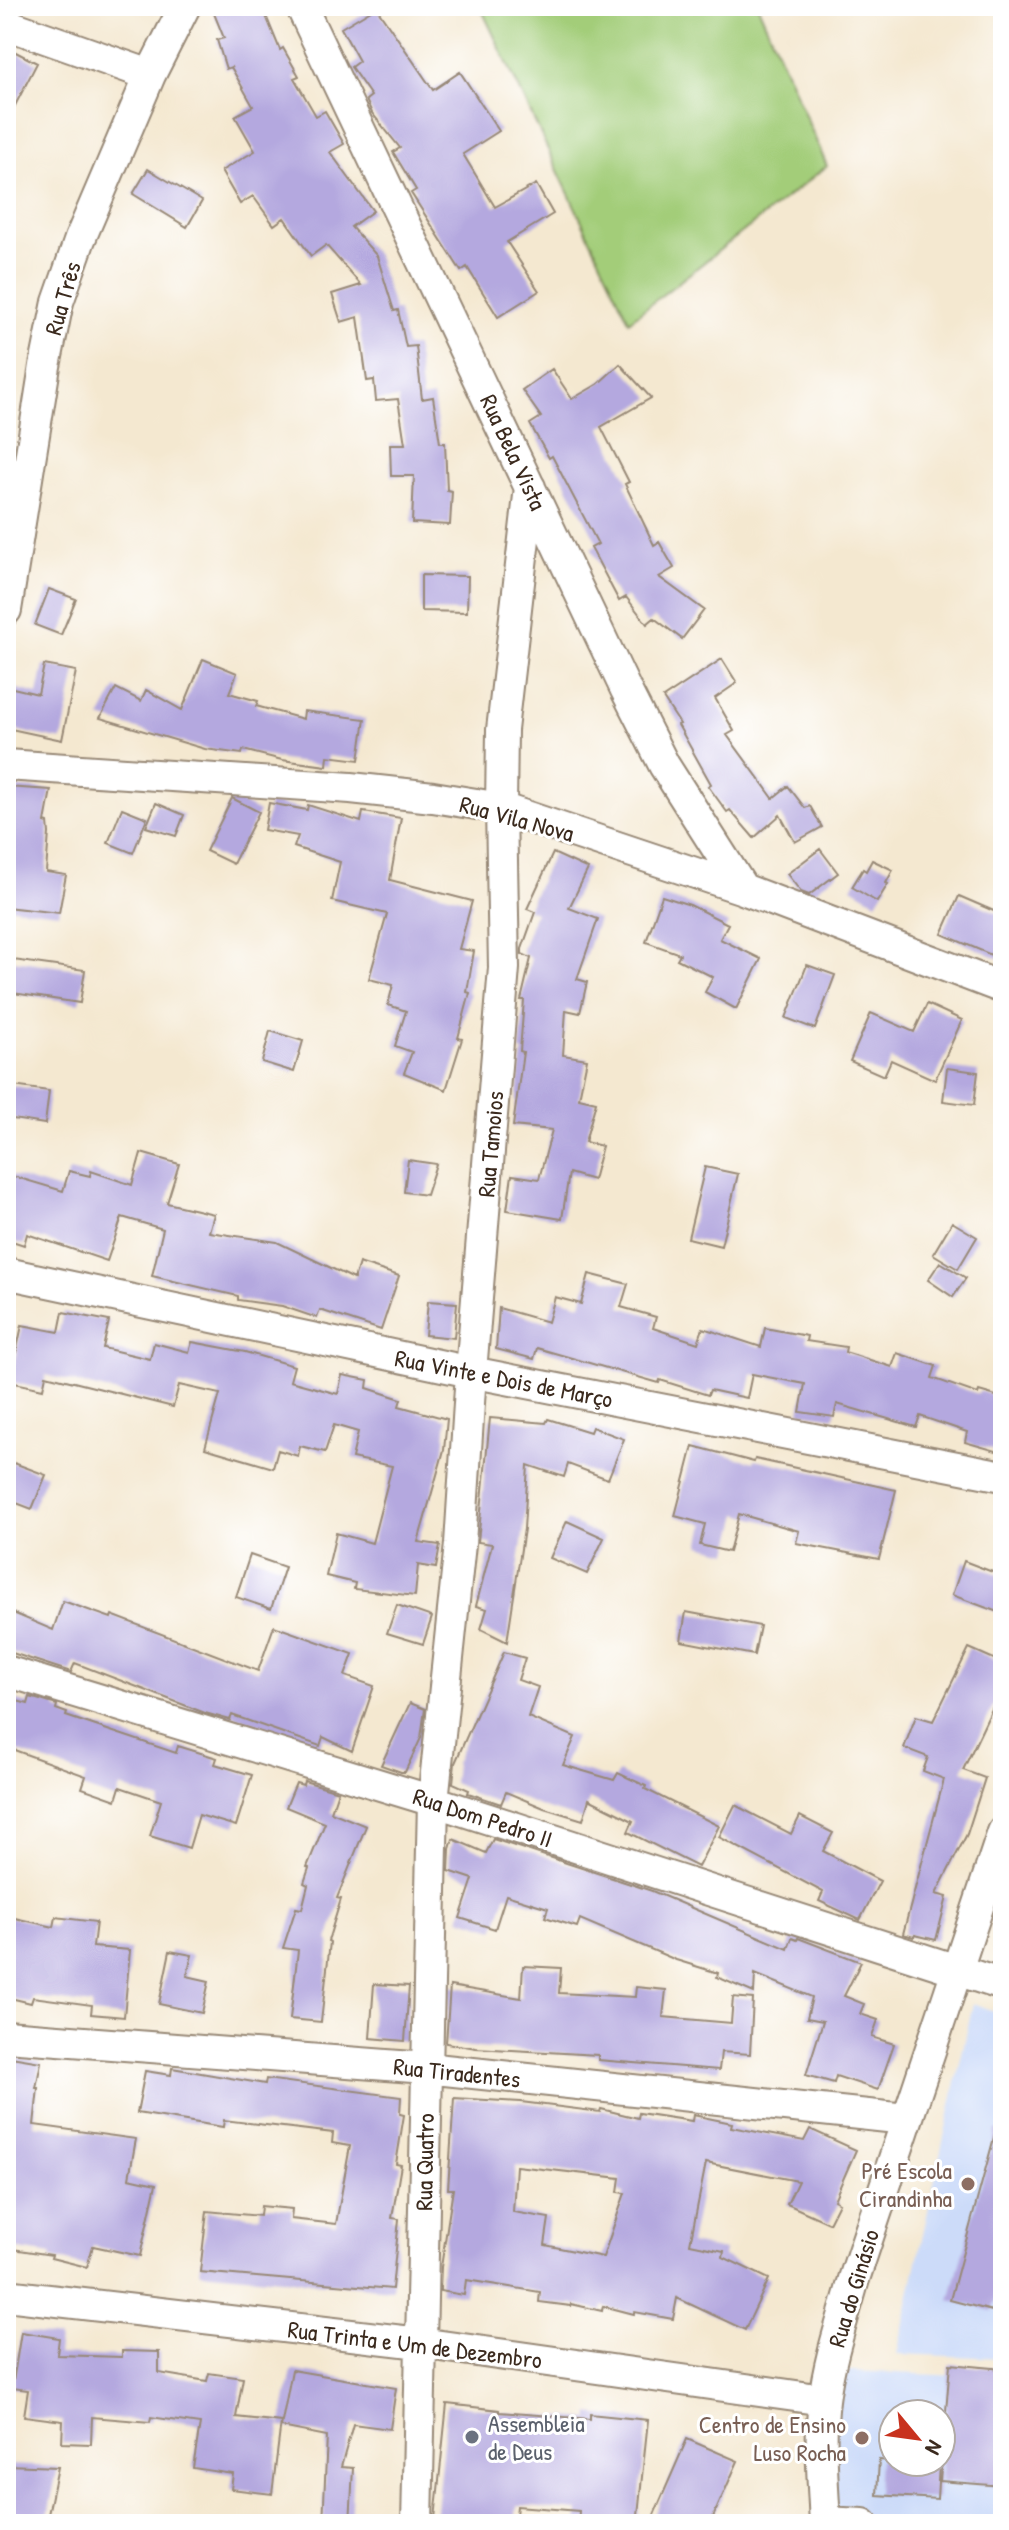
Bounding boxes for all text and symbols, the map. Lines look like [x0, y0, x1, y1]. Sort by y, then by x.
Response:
street label: Rua Três [36, 258, 88, 338]
street label: Rua Bela Vista [473, 389, 555, 515]
street label: Rua Vila Nova [456, 787, 578, 849]
street label: Rua Tamoios [469, 1090, 511, 1198]
street label: Rua Vinte e Dois de Março [392, 1341, 616, 1415]
street label: Rua Dom Pedro II [409, 1779, 557, 1855]
street label: Rua Tiradentes [392, 2049, 522, 2095]
street label: Rua Quatro [407, 2113, 441, 2211]
place label: Pré Escola Cirandinha [859, 2154, 952, 2214]
marker: Pré Escola Cirandinha [959, 2175, 977, 2193]
street label: Rua do Ginásio [820, 2225, 886, 2351]
street label: Rua Trinta e Um de Dezembro [286, 2313, 544, 2376]
north arrow [877, 2398, 957, 2478]
place label: Assembleia de Deus [488, 2407, 585, 2467]
place label: Centro de Ensino Luso Rocha [699, 2408, 846, 2468]
marker: Assembleia de Deus [463, 2428, 481, 2446]
marker: Centro de Ensino Luso Rocha [853, 2429, 871, 2447]
text: N [918, 2435, 950, 2460]

